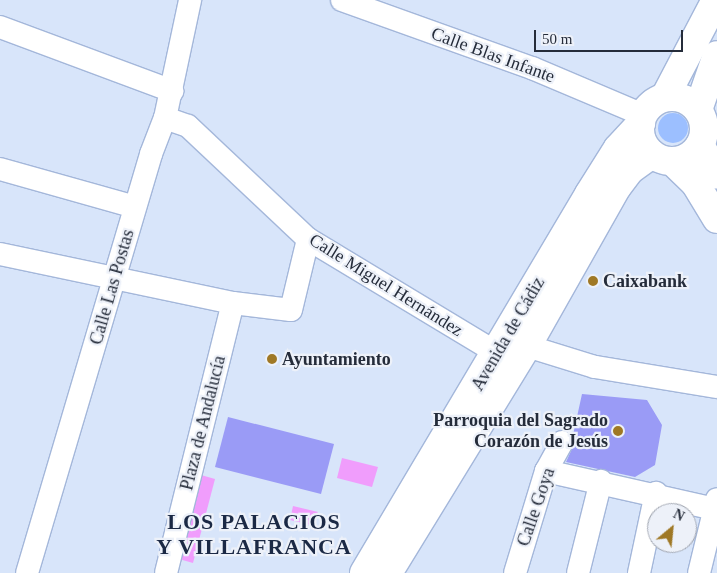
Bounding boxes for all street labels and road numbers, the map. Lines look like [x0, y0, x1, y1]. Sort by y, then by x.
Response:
street label: Calle Blas Infante [428, 23, 558, 87]
street label: Calle Las Postas [85, 227, 139, 347]
street label: Calle Miguel Hernández [305, 229, 467, 341]
street label: Avenida de Cádiz [467, 273, 549, 395]
street label: Plaza de Andalucía [176, 353, 230, 493]
street label: Calle Goya [513, 465, 559, 549]

